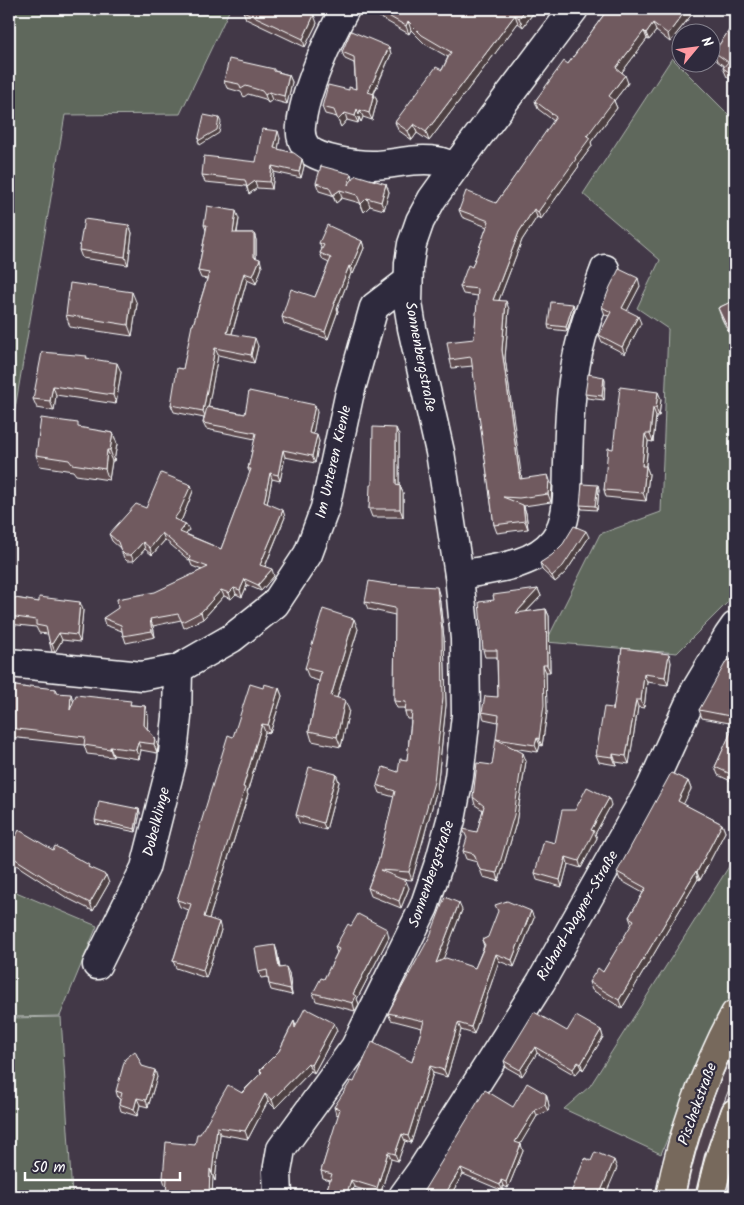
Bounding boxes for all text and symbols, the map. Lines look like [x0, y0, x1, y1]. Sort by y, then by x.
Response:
north arrow [672, 22, 722, 72]
text: N [695, 33, 718, 52]
street label: Sonnenbergstraße [398, 300, 443, 414]
street label: Im Unteren Kienle [309, 403, 359, 521]
street label: Dobelklinge [137, 784, 177, 859]
street label: Sonnenbergstraße [402, 817, 462, 931]
street label: Richard-Wagner-Straße [531, 846, 625, 986]
street label: Pischekstraße [672, 1059, 724, 1149]
scale bar [25, 1150, 180, 1182]
text: 50 m [32, 1156, 66, 1180]

